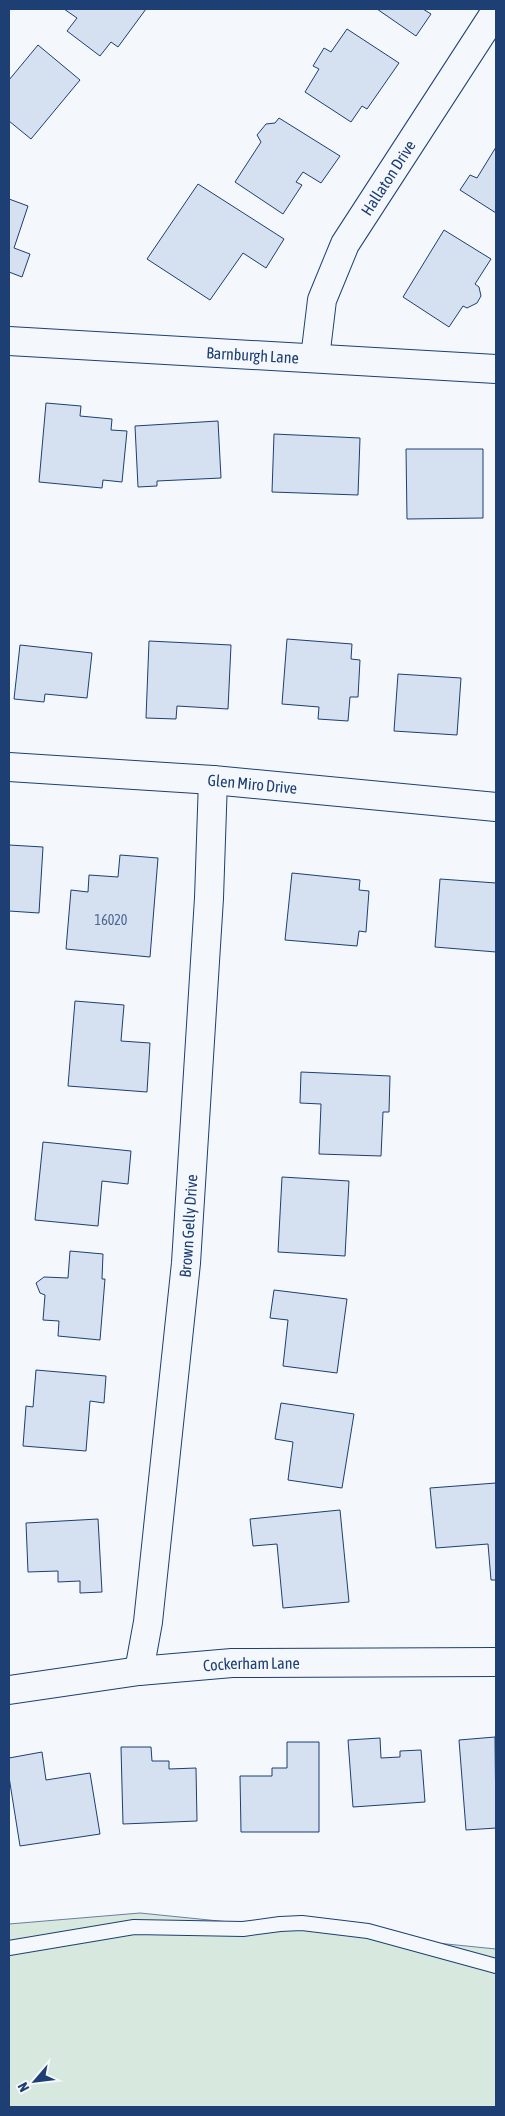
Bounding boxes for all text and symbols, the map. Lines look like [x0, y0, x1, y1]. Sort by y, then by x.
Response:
street label: Hallaton Drive [357, 137, 419, 219]
street label: Barnburgh Lane [206, 343, 299, 367]
street label: Glen Miro Drive [207, 771, 298, 797]
house number: 16020 [95, 912, 128, 928]
street label: Brown Gelly Drive [176, 1174, 201, 1278]
street label: Cockerham Lane [202, 1654, 300, 1674]
north arrow [10, 2056, 60, 2106]
text: N [15, 2080, 33, 2095]

